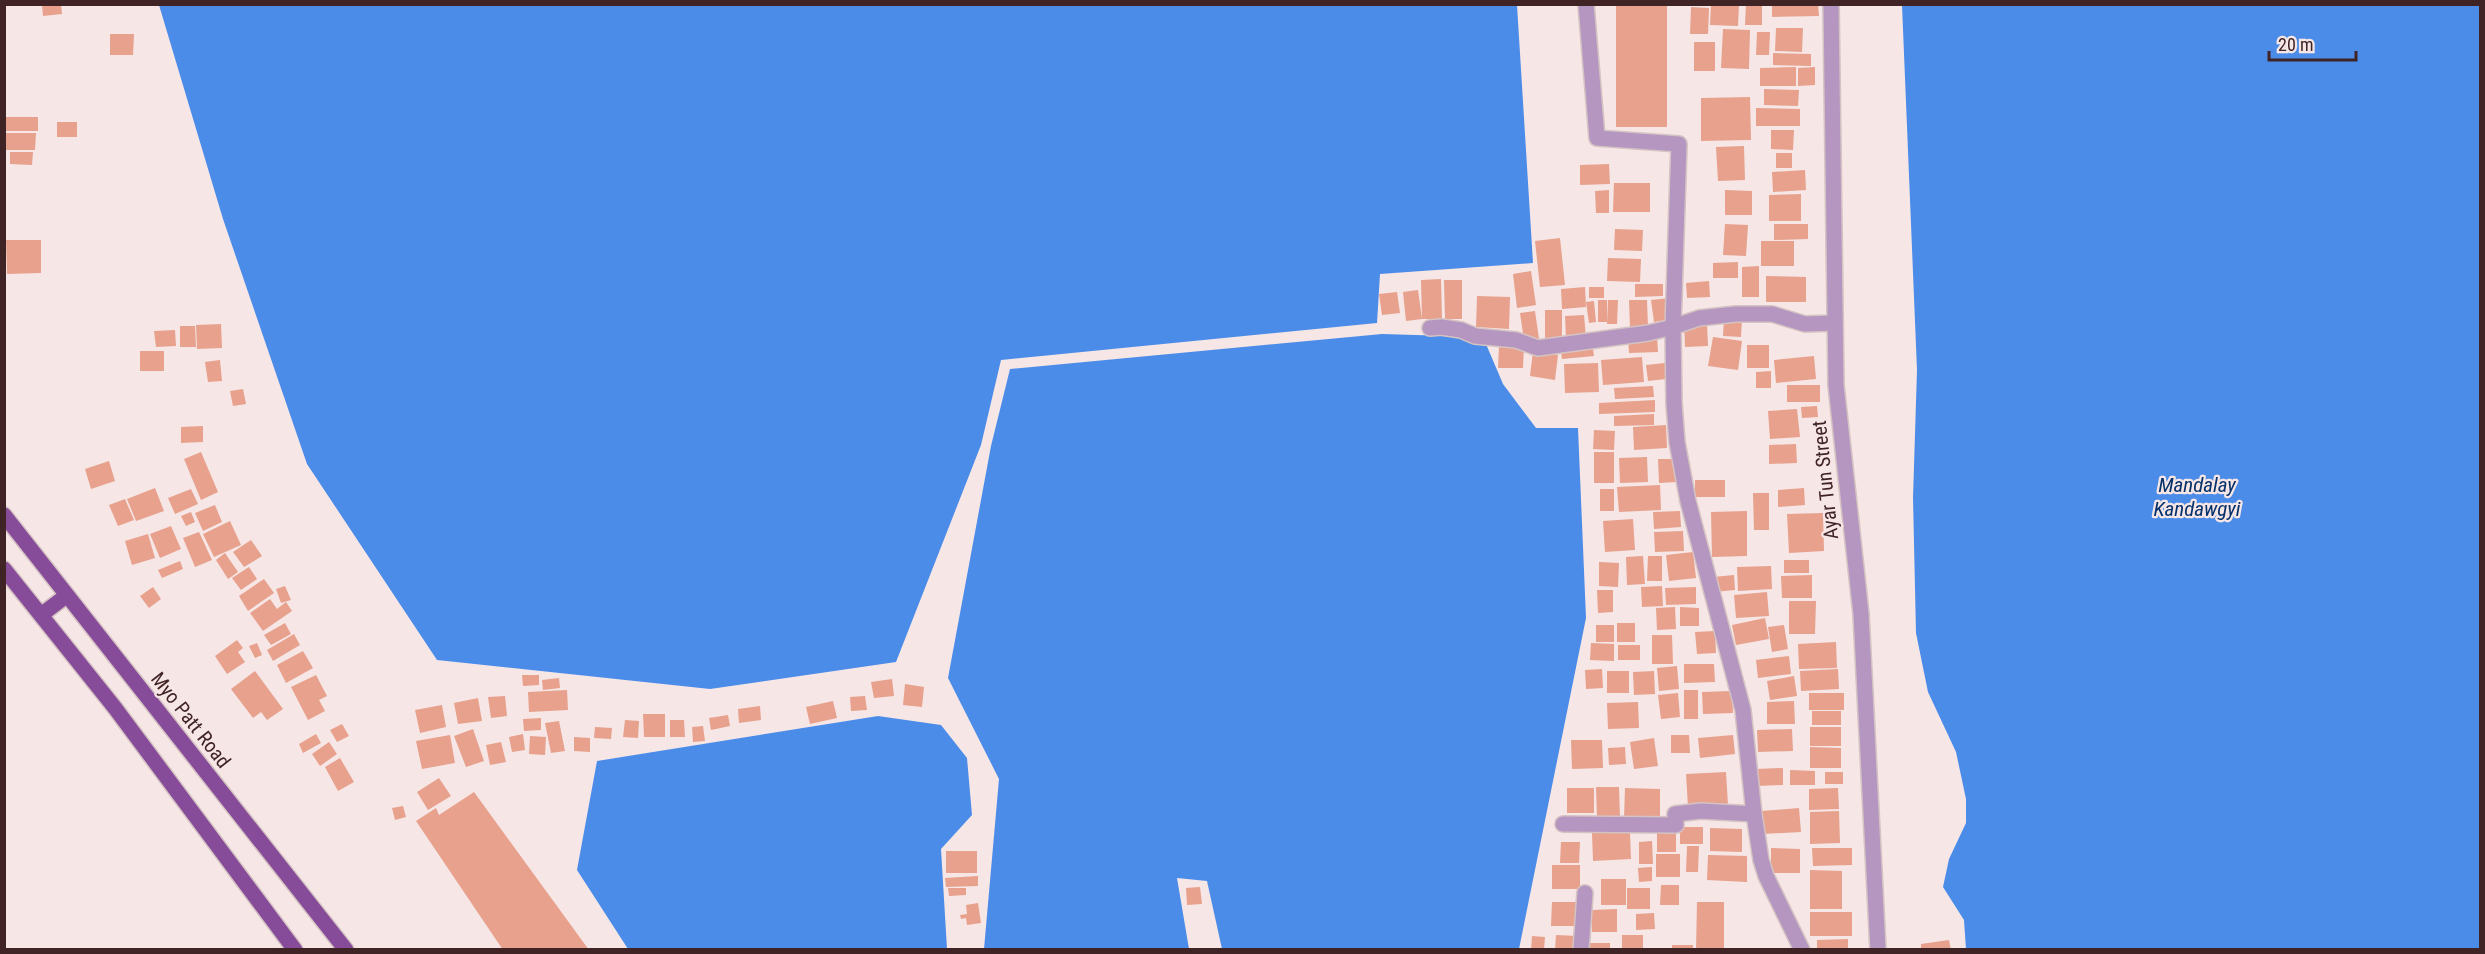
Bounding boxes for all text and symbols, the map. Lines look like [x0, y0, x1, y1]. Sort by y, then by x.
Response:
scale bar [2269, 24, 2356, 62]
text: 20 m [2278, 34, 2313, 55]
street label: Ayar Tun Street [1807, 419, 1843, 541]
water label: Mandalay Kandawgyi [2153, 473, 2241, 521]
street label: Myo Patt Road [146, 667, 236, 773]

